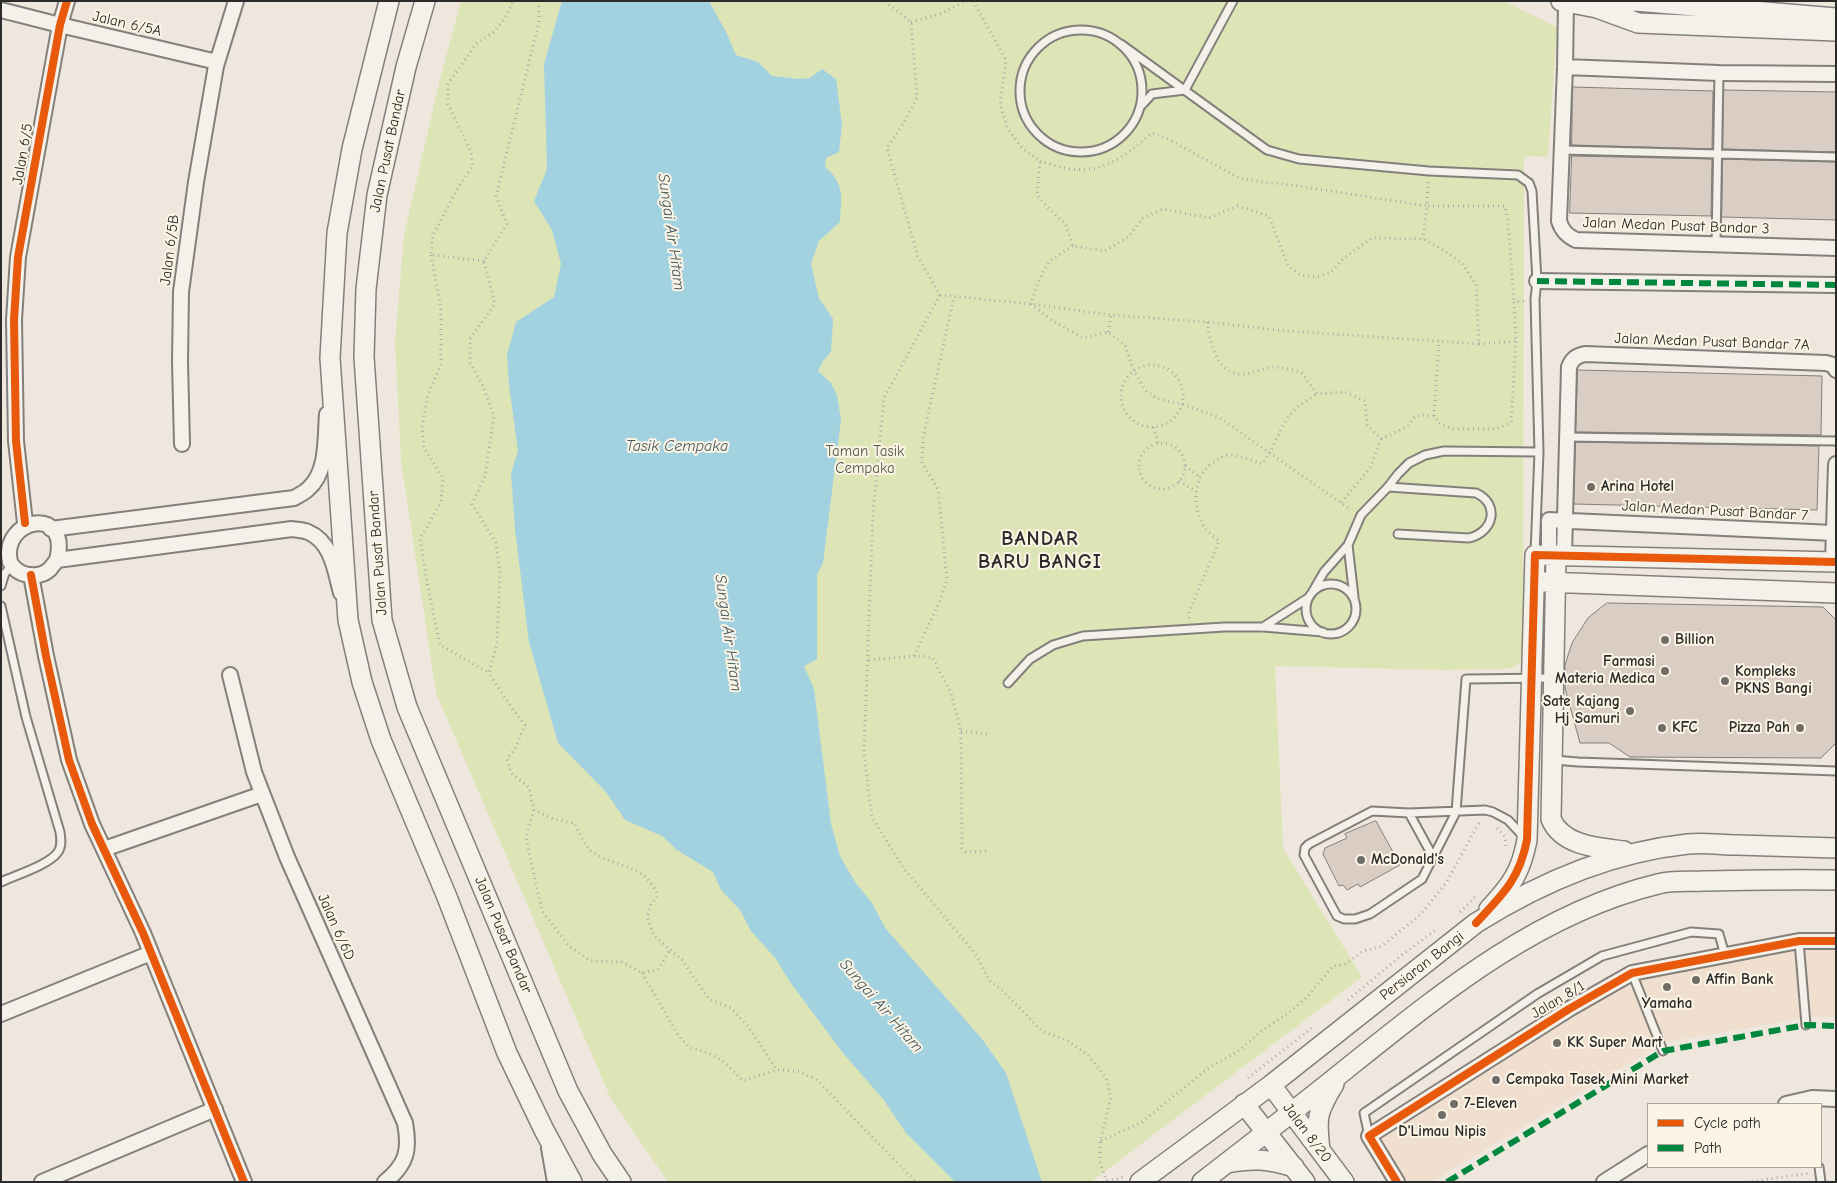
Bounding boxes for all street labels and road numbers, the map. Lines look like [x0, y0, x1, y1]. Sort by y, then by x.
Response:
street label: Jalan 6/5A [91, 7, 163, 41]
street label: Jalan Pusat Bandar [366, 88, 410, 214]
street label: Jalan 6/5 [9, 122, 37, 186]
street label: Jalan 6/5B [157, 214, 183, 286]
street label: Jalan Medan Pusat Bandar 3 [1582, 214, 1770, 238]
street label: Jalan Medan Pusat Bandar 7A [1614, 330, 1810, 354]
street label: Jalan Pusat Bandar [365, 490, 391, 616]
street label: Jalan Medan Pusat Bandar 7 [1621, 497, 1809, 525]
street label: Jalan Pusat Bandar [470, 874, 536, 996]
street label: Jalan 6/6D [313, 891, 359, 963]
street label: Persiaran Bangi [1376, 927, 1468, 1005]
street label: Jalan 8/1 [1528, 977, 1588, 1023]
street label: Jalan 8/20 [1279, 1100, 1335, 1166]

